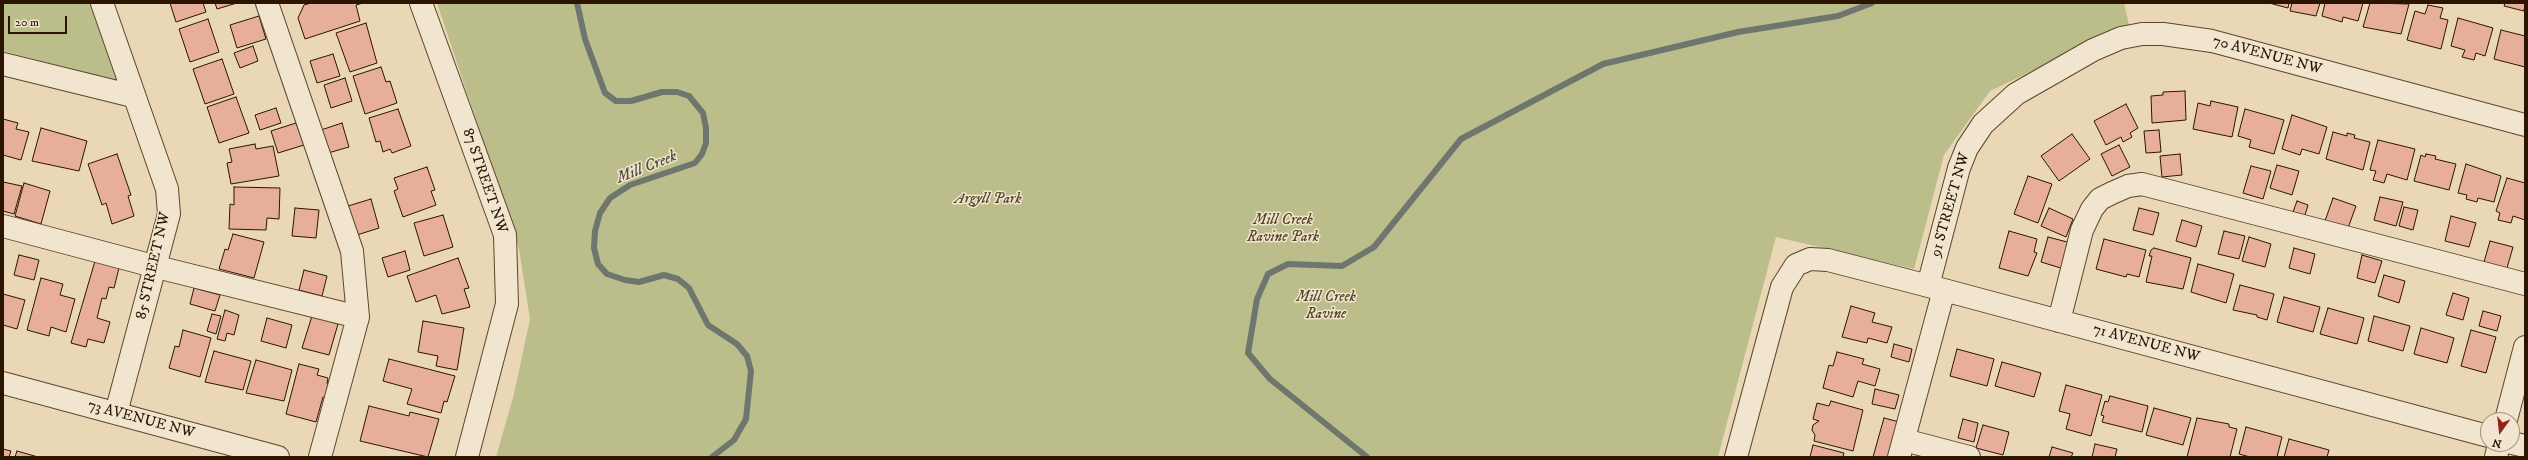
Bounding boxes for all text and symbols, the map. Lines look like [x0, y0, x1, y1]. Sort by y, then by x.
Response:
scale bar [10, 8, 69, 34]
text: 20 m [15, 15, 39, 30]
street label: 70 AVENUE NW [2210, 33, 2324, 79]
street label: 87 STREET NW [458, 126, 510, 236]
water label: Mill Creek [614, 147, 680, 189]
street label: 91 STREET NW [1928, 151, 1974, 259]
park label: Argyll Park [955, 191, 1021, 209]
street label: 85 STREET NW [133, 211, 175, 321]
park label: Mill Creek Ravine Park [1247, 212, 1319, 247]
park label: Mill Creek Ravine [1296, 289, 1356, 324]
street label: 71 AVENUE NW [2091, 321, 2201, 367]
street label: 73 AVENUE NW [86, 397, 196, 443]
north arrow [2480, 412, 2520, 452]
text: N [2491, 435, 2503, 451]

